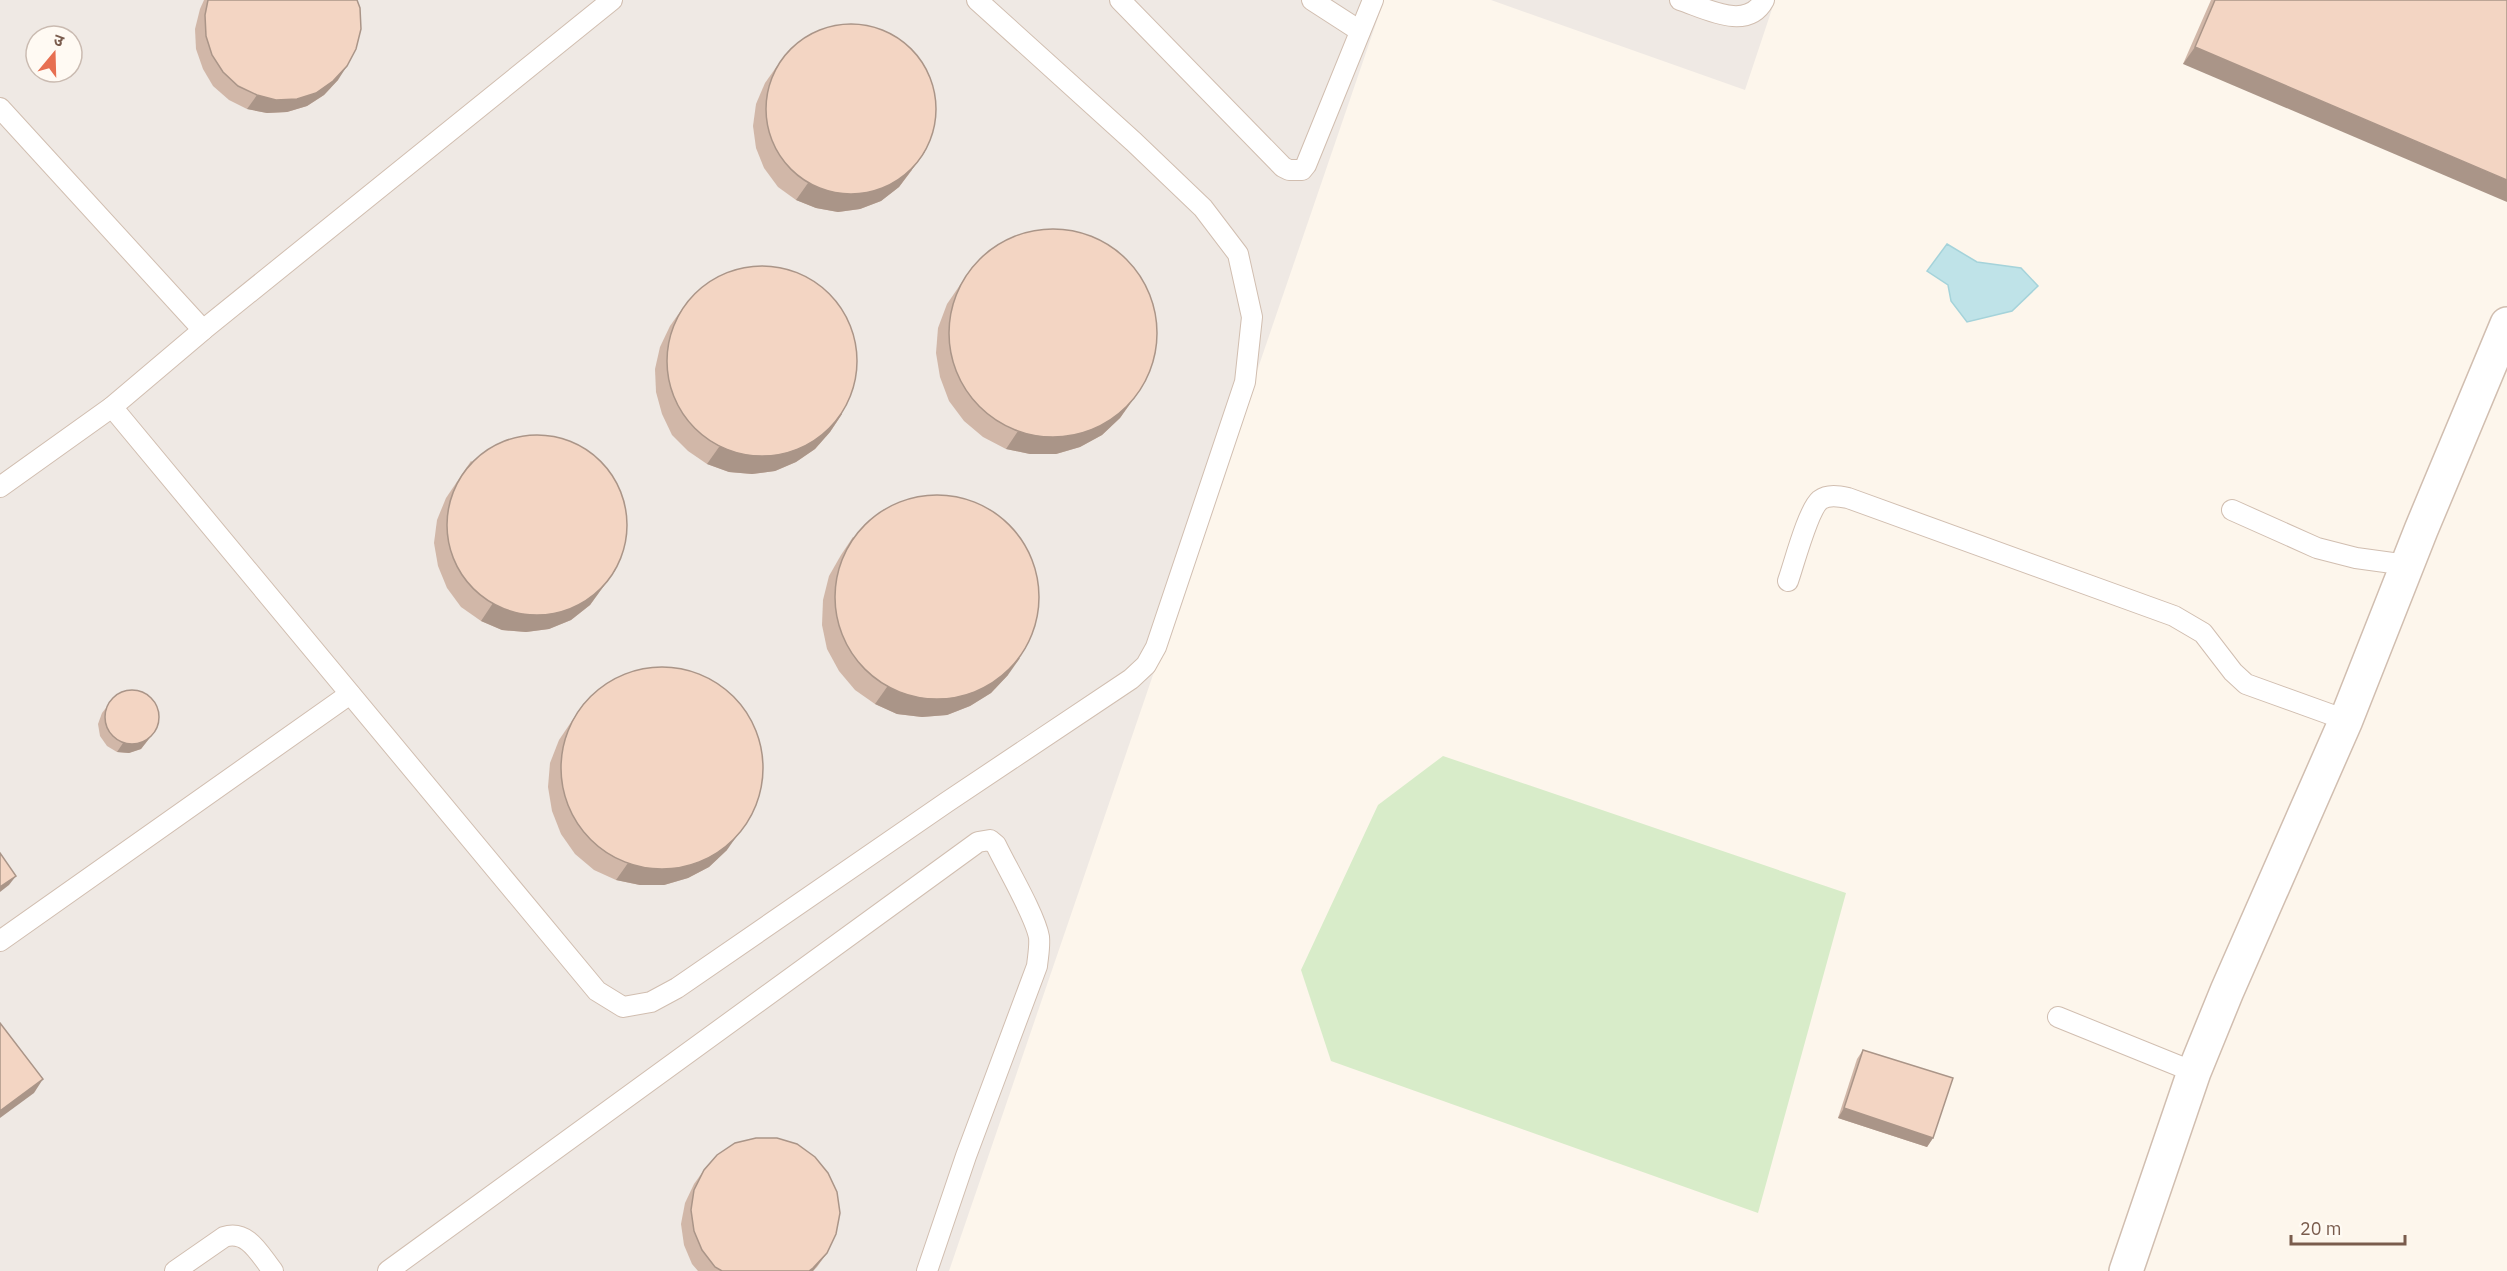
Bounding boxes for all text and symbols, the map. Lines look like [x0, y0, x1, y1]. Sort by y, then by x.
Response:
north arrow [24, 24, 84, 84]
text: उ [51, 29, 67, 51]
scale bar [2291, 1208, 2405, 1246]
text: 20 m [2300, 1217, 2342, 1240]

